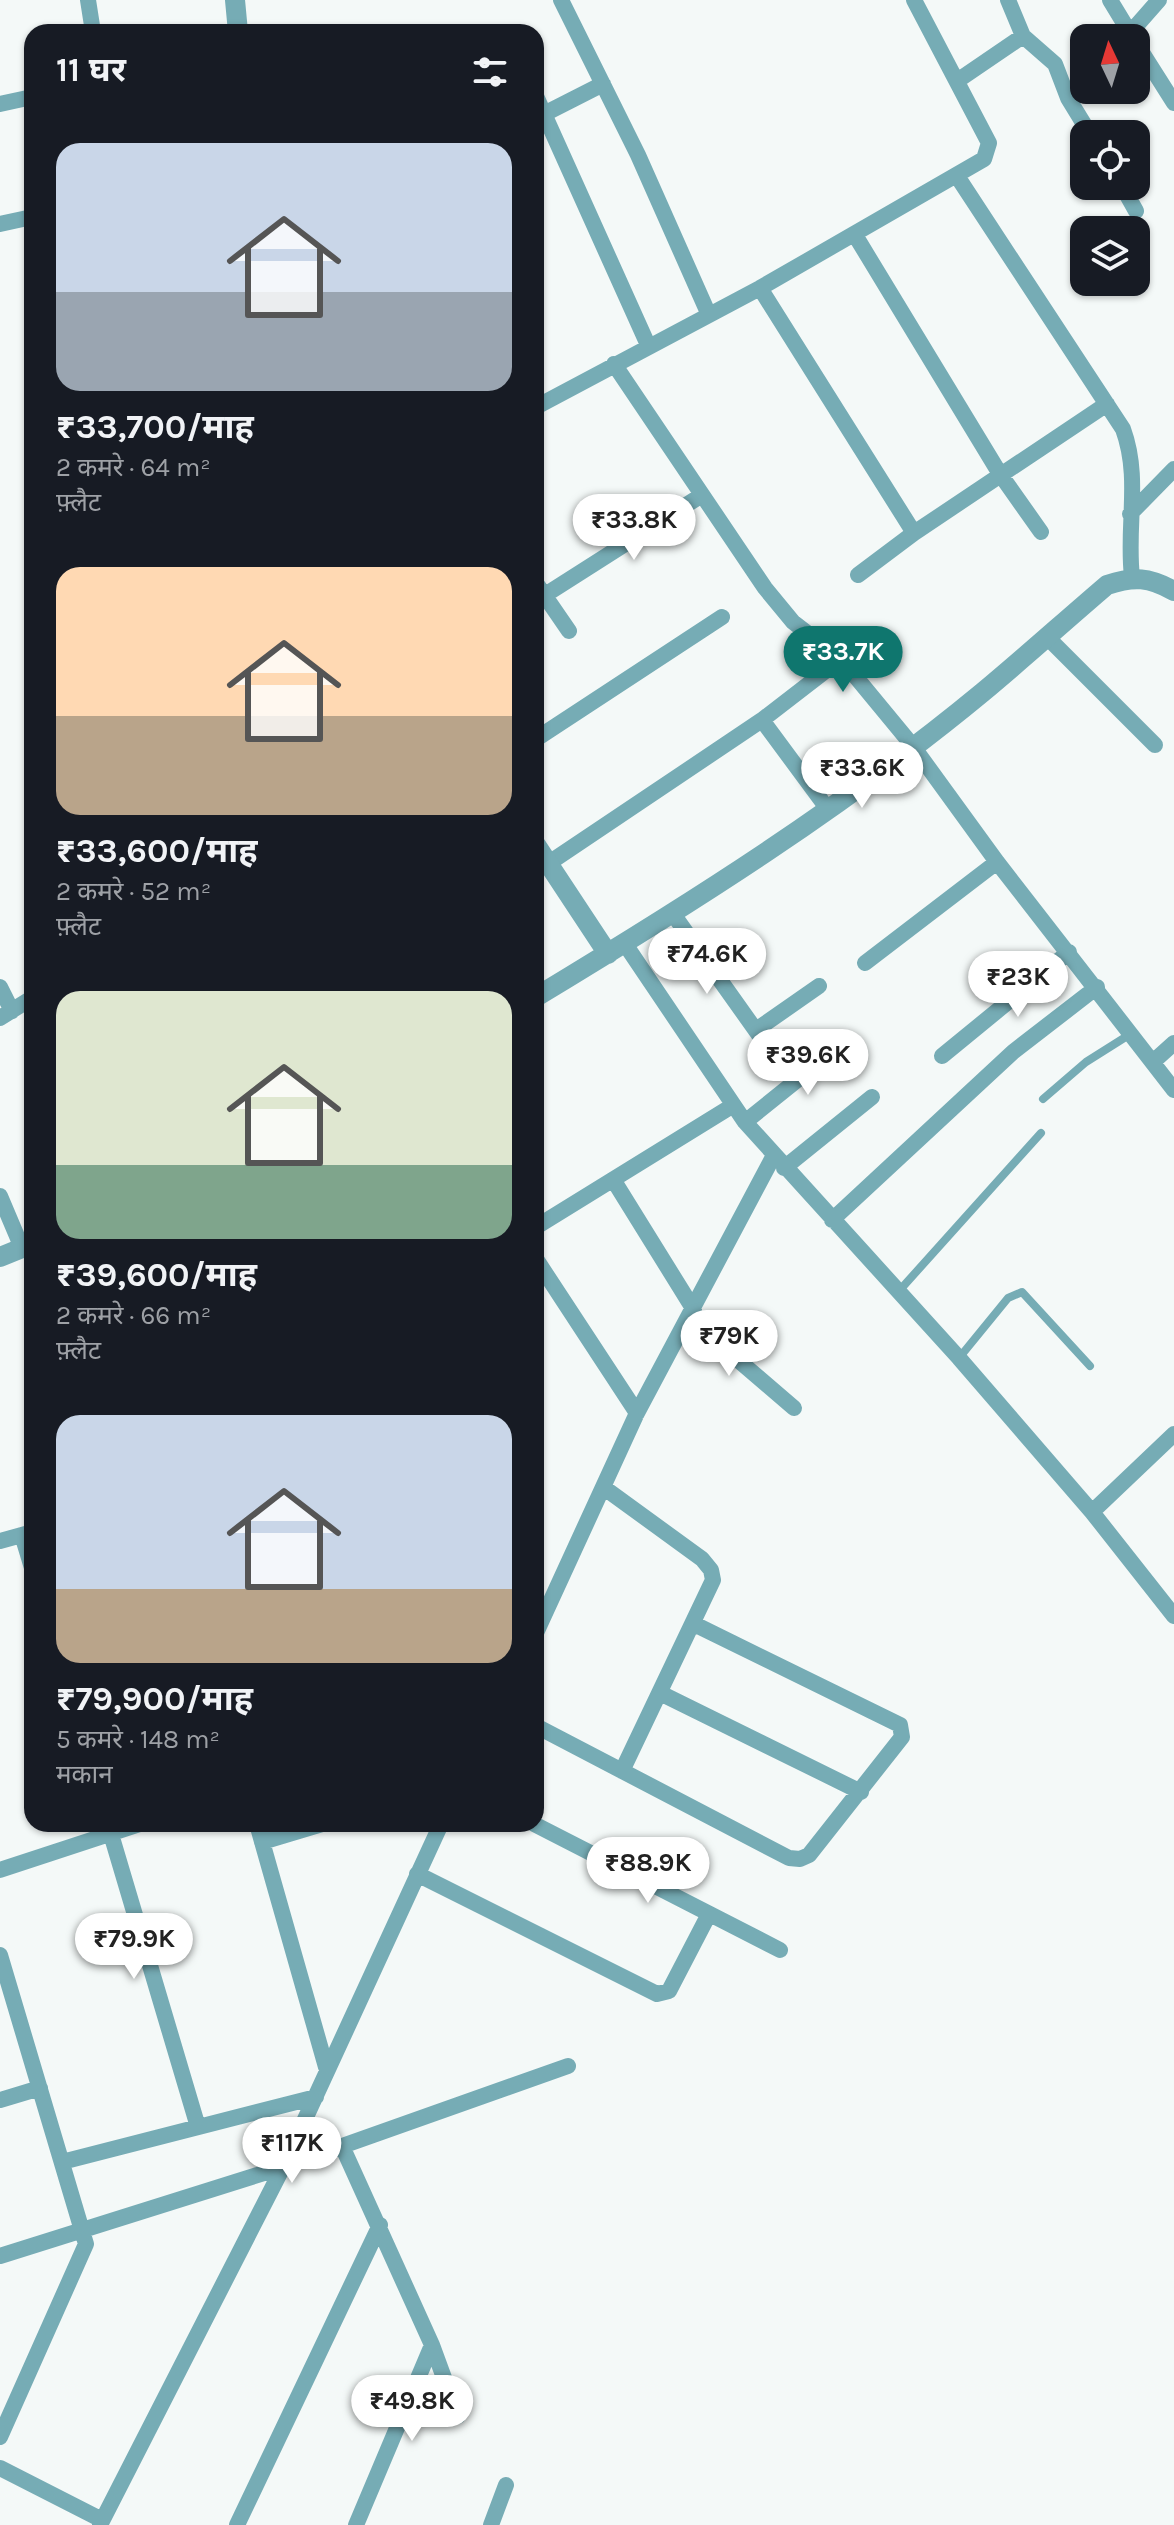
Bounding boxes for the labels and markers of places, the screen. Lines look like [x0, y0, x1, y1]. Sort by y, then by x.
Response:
pin: ₹33.8K [569, 494, 699, 562]
pin: ₹33.7K [778, 626, 908, 694]
pin: ₹33.6K [797, 742, 927, 810]
pin: ₹74.6K [642, 928, 772, 996]
pin: ₹23K [971, 951, 1065, 1019]
pin: ₹39.6K [743, 1029, 873, 1097]
pin: ₹79K [682, 1310, 776, 1378]
pin: ₹88.9K [583, 1837, 713, 1905]
pin: ₹79.9K [69, 1913, 199, 1981]
pin: ₹117K [236, 2117, 348, 2185]
pin: ₹49.8K [347, 2375, 477, 2443]

